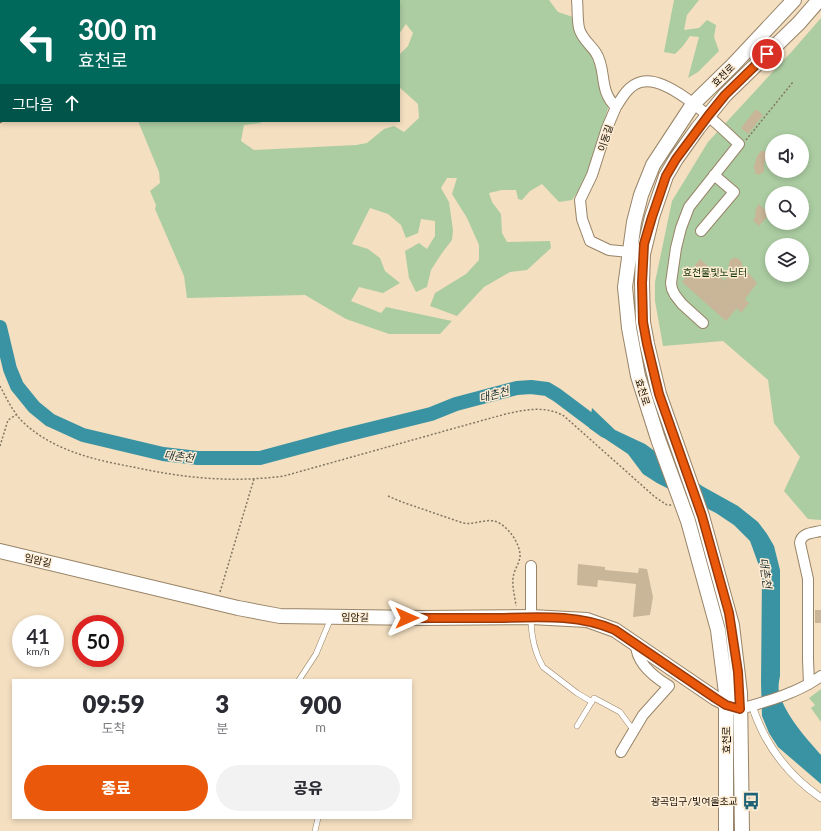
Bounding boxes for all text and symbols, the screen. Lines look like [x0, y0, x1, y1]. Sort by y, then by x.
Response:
text: 300 m [78, 12, 157, 46]
icon: left [12, 16, 64, 68]
pin [750, 37, 784, 71]
icon: arrive [756, 43, 778, 65]
text: 효천로 [78, 49, 128, 71]
street label: 효천로 [709, 61, 737, 89]
icon: ahead [61, 92, 83, 114]
text: 그다음 [12, 95, 53, 113]
street label: 이동길 [595, 123, 615, 153]
map controls [765, 134, 809, 282]
button: sound [765, 134, 809, 178]
button: search [765, 186, 809, 230]
button: layers [765, 238, 809, 282]
park label: 효천물빛노닐터 [683, 266, 747, 278]
street label: 효천로 [633, 377, 653, 407]
water label: 대촌천 [478, 383, 512, 404]
water label: 대촌천 [163, 448, 197, 465]
street label: 임암길 [23, 551, 53, 569]
water label: 대촌천 [757, 557, 775, 591]
position arrow [386, 597, 428, 639]
street label: 임암길 [341, 611, 369, 623]
speed limit sign: 50 [72, 615, 124, 667]
text: 41 [26, 624, 50, 648]
text: km/h [26, 645, 50, 657]
text: 09:59 [83, 689, 145, 718]
text: 3 [215, 689, 229, 718]
text: 900 [300, 690, 341, 719]
text: m [315, 719, 326, 735]
text: 도착 [102, 720, 126, 736]
text: 분 [216, 720, 228, 736]
street label: 효천로 [720, 726, 732, 754]
button: 종료 [24, 765, 208, 811]
button: 공유 [216, 765, 400, 811]
bus stop icon: 광곡입구/빛여울초교 [741, 791, 761, 811]
place label: 광곡입구/빛여울초교 [651, 795, 738, 807]

